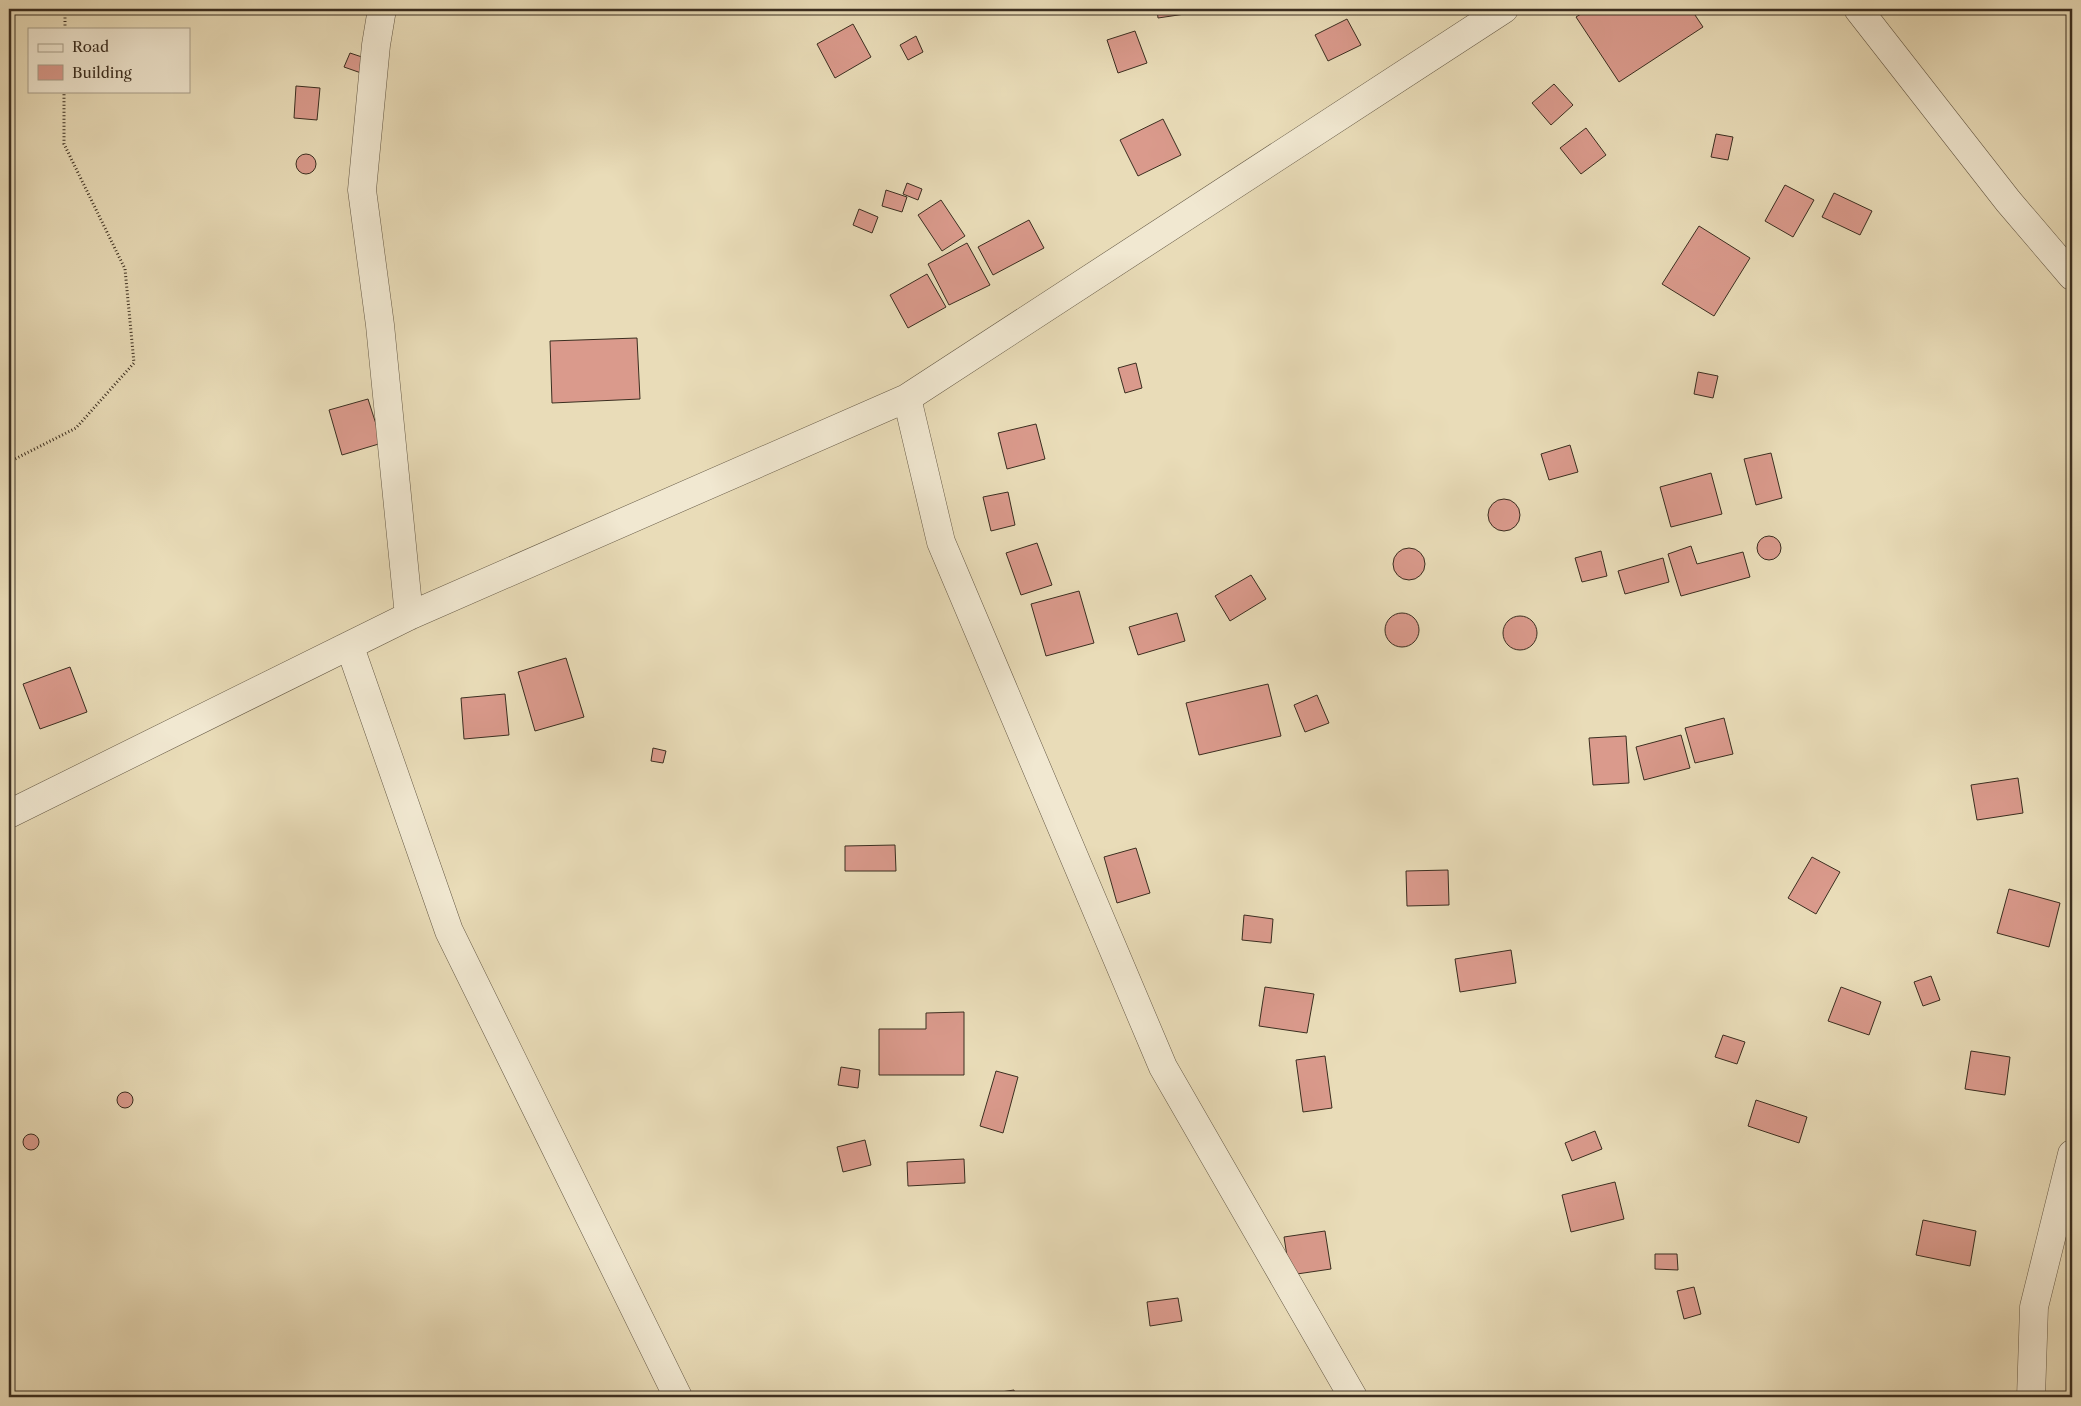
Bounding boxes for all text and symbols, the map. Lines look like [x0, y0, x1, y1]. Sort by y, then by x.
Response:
legend [28, 28, 190, 92]
text: Road [72, 37, 109, 56]
text: Building [72, 63, 132, 82]

